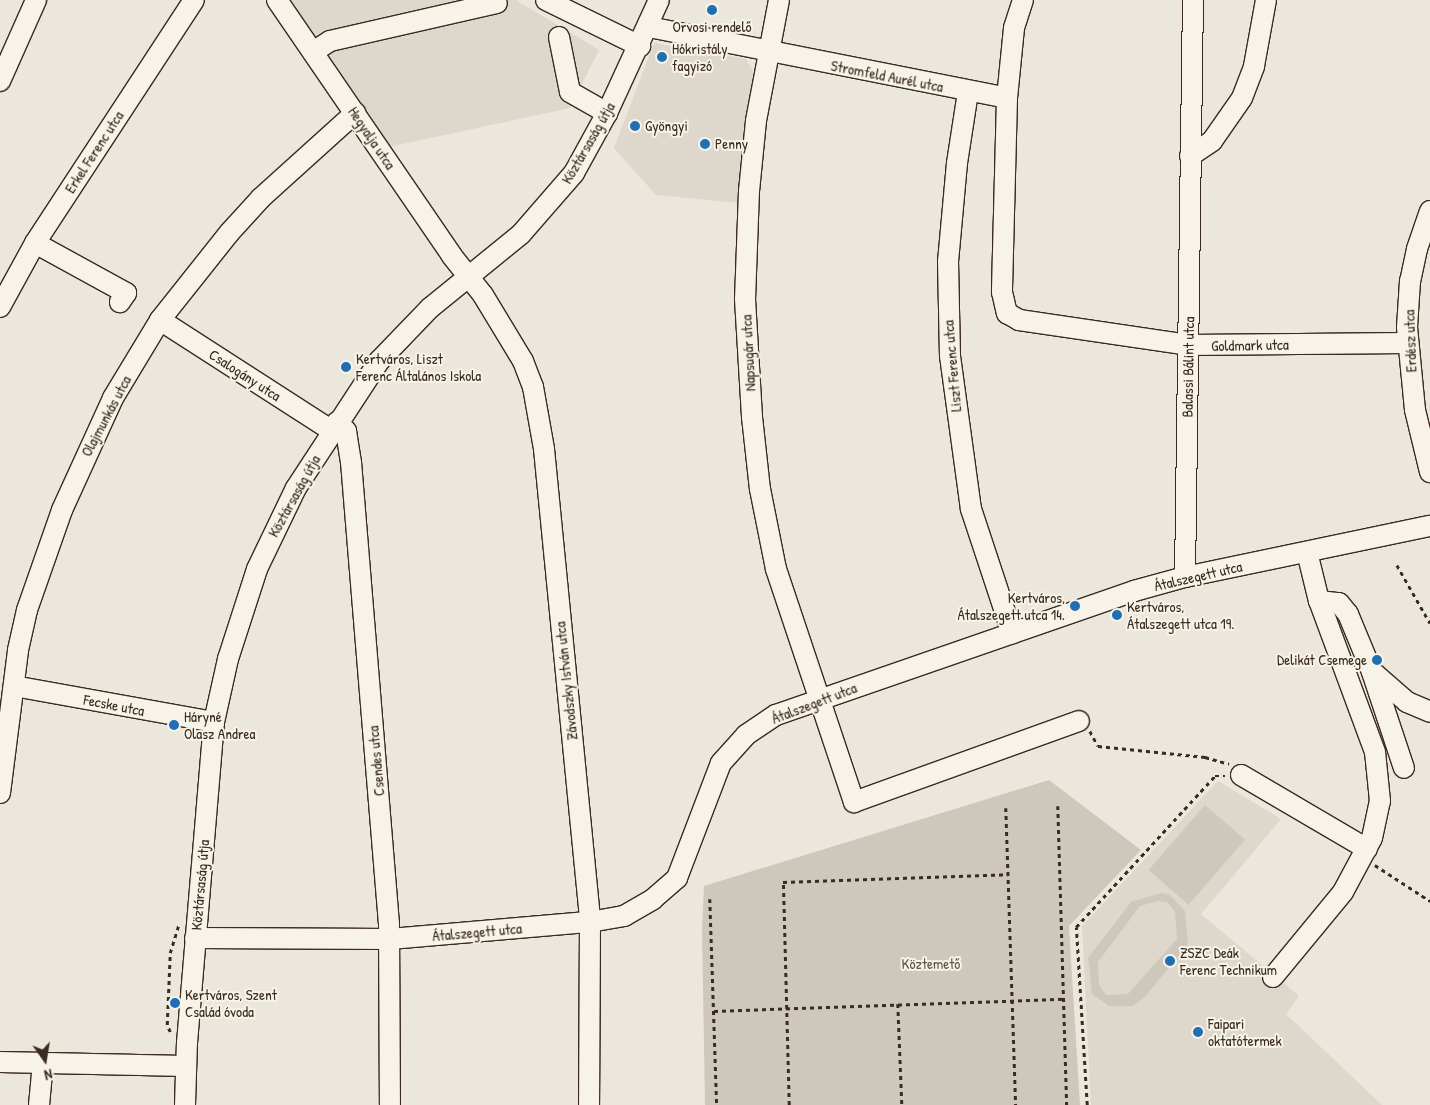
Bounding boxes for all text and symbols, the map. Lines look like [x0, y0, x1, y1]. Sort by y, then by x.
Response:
marker: Orvosi rendelő [706, 4, 718, 16]
place label: Orvosi rendelő [672, 18, 752, 36]
place label: Hókristály fagyizó [672, 39, 728, 74]
marker: Hókristály fagyizó [656, 51, 668, 63]
street label: Stromfeld Aurél utca [829, 56, 945, 96]
street label: Köztársaság útja [557, 99, 619, 187]
street label: Hegyalja utca [345, 103, 399, 173]
street label: Erkel Ferenc utca [61, 108, 127, 196]
place label: Gyöngyi [645, 117, 688, 135]
marker: Gyöngyi [629, 120, 641, 132]
place label: Penny [715, 135, 748, 153]
marker: Penny [699, 138, 711, 150]
street label: Erdész utca [1400, 309, 1420, 373]
street label: Napsugár utca [737, 314, 759, 392]
street label: Balassi Bálint utca [1178, 316, 1198, 418]
street label: Liszt Ferenc utca [939, 319, 965, 413]
street label: Goldmark utca [1211, 335, 1289, 355]
street label: Csalogány utca [206, 345, 284, 405]
place label: Kertváros, Liszt Ferenc Általános Iskola [356, 349, 481, 384]
marker: Kertváros, Liszt Ferenc Általános Iskola [340, 361, 352, 373]
street label: Olajmunkás utca [77, 373, 135, 459]
street label: Köztársaság útja [264, 452, 324, 540]
street label: Átalszegett utca [1152, 557, 1244, 595]
place label: Kertváros, Átalszegett utca 14. [957, 588, 1065, 623]
place label: Kertváros, Átalszegett utca 19. [1127, 597, 1234, 632]
marker: Kertváros, Átalszegett utca 14. [1069, 600, 1081, 612]
marker: Kertváros, Átalszegett utca 19. [1111, 609, 1123, 621]
street label: Závodszky István utca [551, 621, 581, 741]
place label: Delikát Csemege [1277, 651, 1367, 669]
marker: Delikát Csemege [1371, 654, 1383, 666]
street label: Átalszegett utca [769, 679, 859, 727]
street label: Fecske utca [82, 690, 146, 720]
place label: Háryné Olasz Andrea [184, 707, 255, 742]
marker: Háryné Olasz Andrea [168, 719, 180, 731]
street label: Csendes utca [364, 725, 388, 797]
street label: Köztársaság útja [187, 839, 213, 931]
street label: Átalszegett utca [431, 919, 523, 945]
place label: ZSZC Deák Ferenc Technikum [1180, 943, 1277, 978]
park label: Köztemető [902, 955, 960, 973]
marker: ZSZC Deák Ferenc Technikum [1164, 955, 1176, 967]
place label: Kertváros, Szent Család óvoda [185, 985, 277, 1020]
marker: Kertváros, Szent Család óvoda [169, 997, 181, 1009]
place label: Faipari oktatótermek [1208, 1014, 1282, 1049]
marker: Faipari oktatótermek [1192, 1026, 1204, 1038]
north arrow [20, 1035, 70, 1085]
text: N [43, 1065, 54, 1085]

